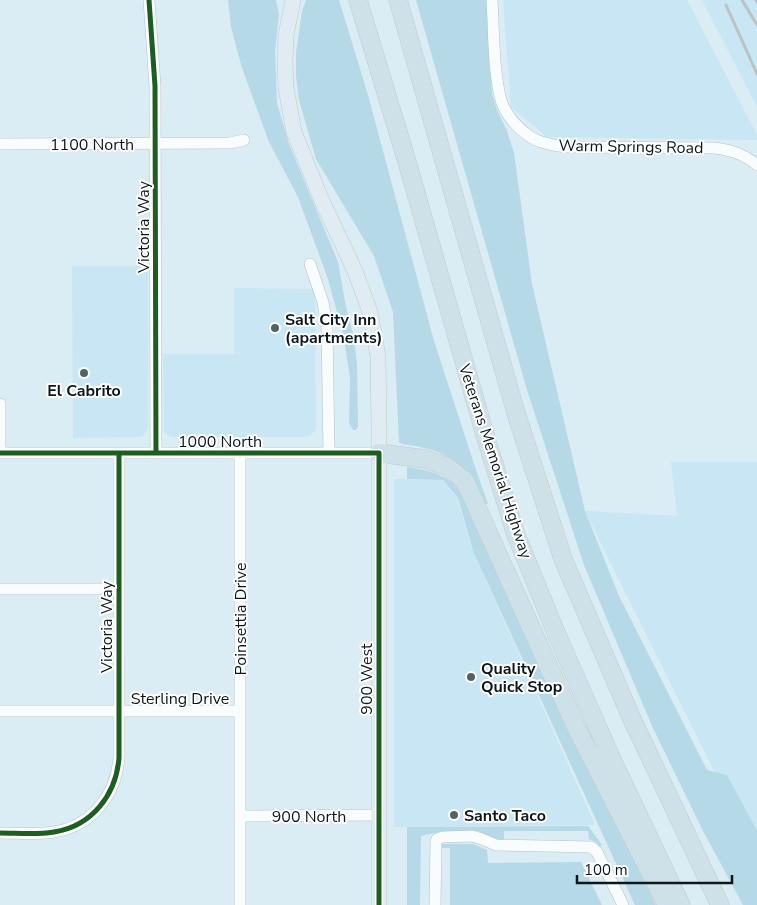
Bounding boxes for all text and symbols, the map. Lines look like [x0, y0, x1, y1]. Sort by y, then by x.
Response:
street label: 1100 North [50, 134, 134, 156]
street label: Warm Springs Road [558, 135, 704, 159]
street label: Victoria Way [133, 180, 155, 274]
place label: Salt City Inn (apartments) [285, 309, 382, 349]
marker: Salt City Inn (apartments) [269, 322, 281, 334]
street label: Veterans Memorial Highway [453, 360, 537, 562]
marker: El Cabrito [78, 367, 90, 379]
place label: El Cabrito [47, 380, 121, 402]
street label: 1000 North [178, 431, 262, 453]
street label: Poinsettia Drive [230, 563, 252, 675]
street label: Victoria Way [96, 580, 118, 674]
street label: 900 West [356, 643, 378, 715]
place label: Quality Quick Stop [481, 658, 562, 698]
marker: Quality Quick Stop [465, 671, 477, 683]
street label: Sterling Drive [131, 688, 229, 710]
place label: Santo Taco [464, 805, 546, 827]
street label: 900 North [272, 806, 346, 828]
marker: Santo Taco [448, 809, 460, 821]
scale bar [577, 852, 732, 884]
text: 100 m [584, 860, 628, 880]

